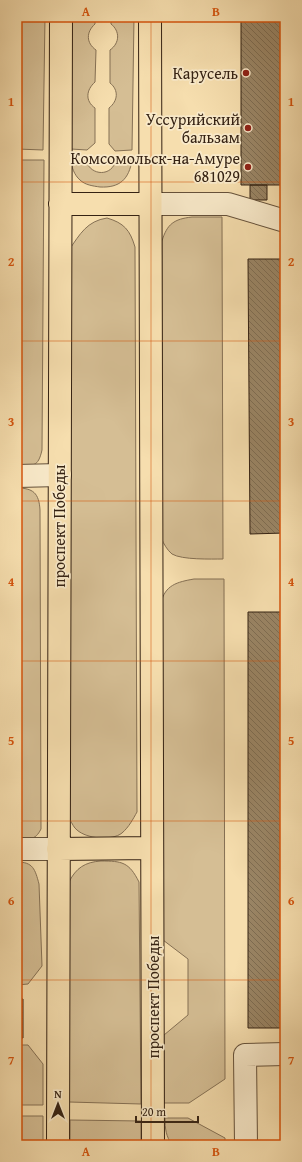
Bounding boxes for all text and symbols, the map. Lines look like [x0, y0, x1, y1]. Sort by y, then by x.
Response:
text: A [82, 2, 91, 21]
text: B [212, 2, 220, 21]
place label: Карусель [173, 61, 238, 85]
marker: Карусель [241, 68, 251, 78]
text: 1 [8, 92, 14, 111]
text: 1 [288, 92, 294, 111]
place label: Уссурийский бальзам [146, 107, 240, 149]
marker: Уссурийский бальзам [243, 123, 253, 133]
place label: Комсомольск-на-Амуре 681029 [71, 146, 240, 188]
marker: Комсомольск-на-Амуре 681029 [243, 162, 253, 172]
text: 2 [8, 252, 15, 271]
text: 2 [288, 252, 295, 271]
text: 3 [8, 412, 14, 431]
text: 3 [288, 412, 294, 431]
street label: проспект Победы [47, 464, 71, 588]
text: 4 [8, 572, 15, 591]
text: 4 [288, 572, 295, 591]
text: 5 [8, 731, 15, 750]
text: 5 [288, 731, 295, 750]
text: 6 [8, 891, 15, 910]
text: 6 [288, 891, 295, 910]
street label: проспект Победы [141, 935, 165, 1059]
text: 7 [8, 1051, 15, 1070]
text: 7 [288, 1051, 295, 1070]
north arrow [38, 1084, 78, 1124]
text: N [54, 1086, 62, 1102]
scale bar [136, 1098, 198, 1124]
text: 20 m [142, 1103, 166, 1120]
text: A [82, 1142, 91, 1161]
text: B [212, 1142, 220, 1161]

